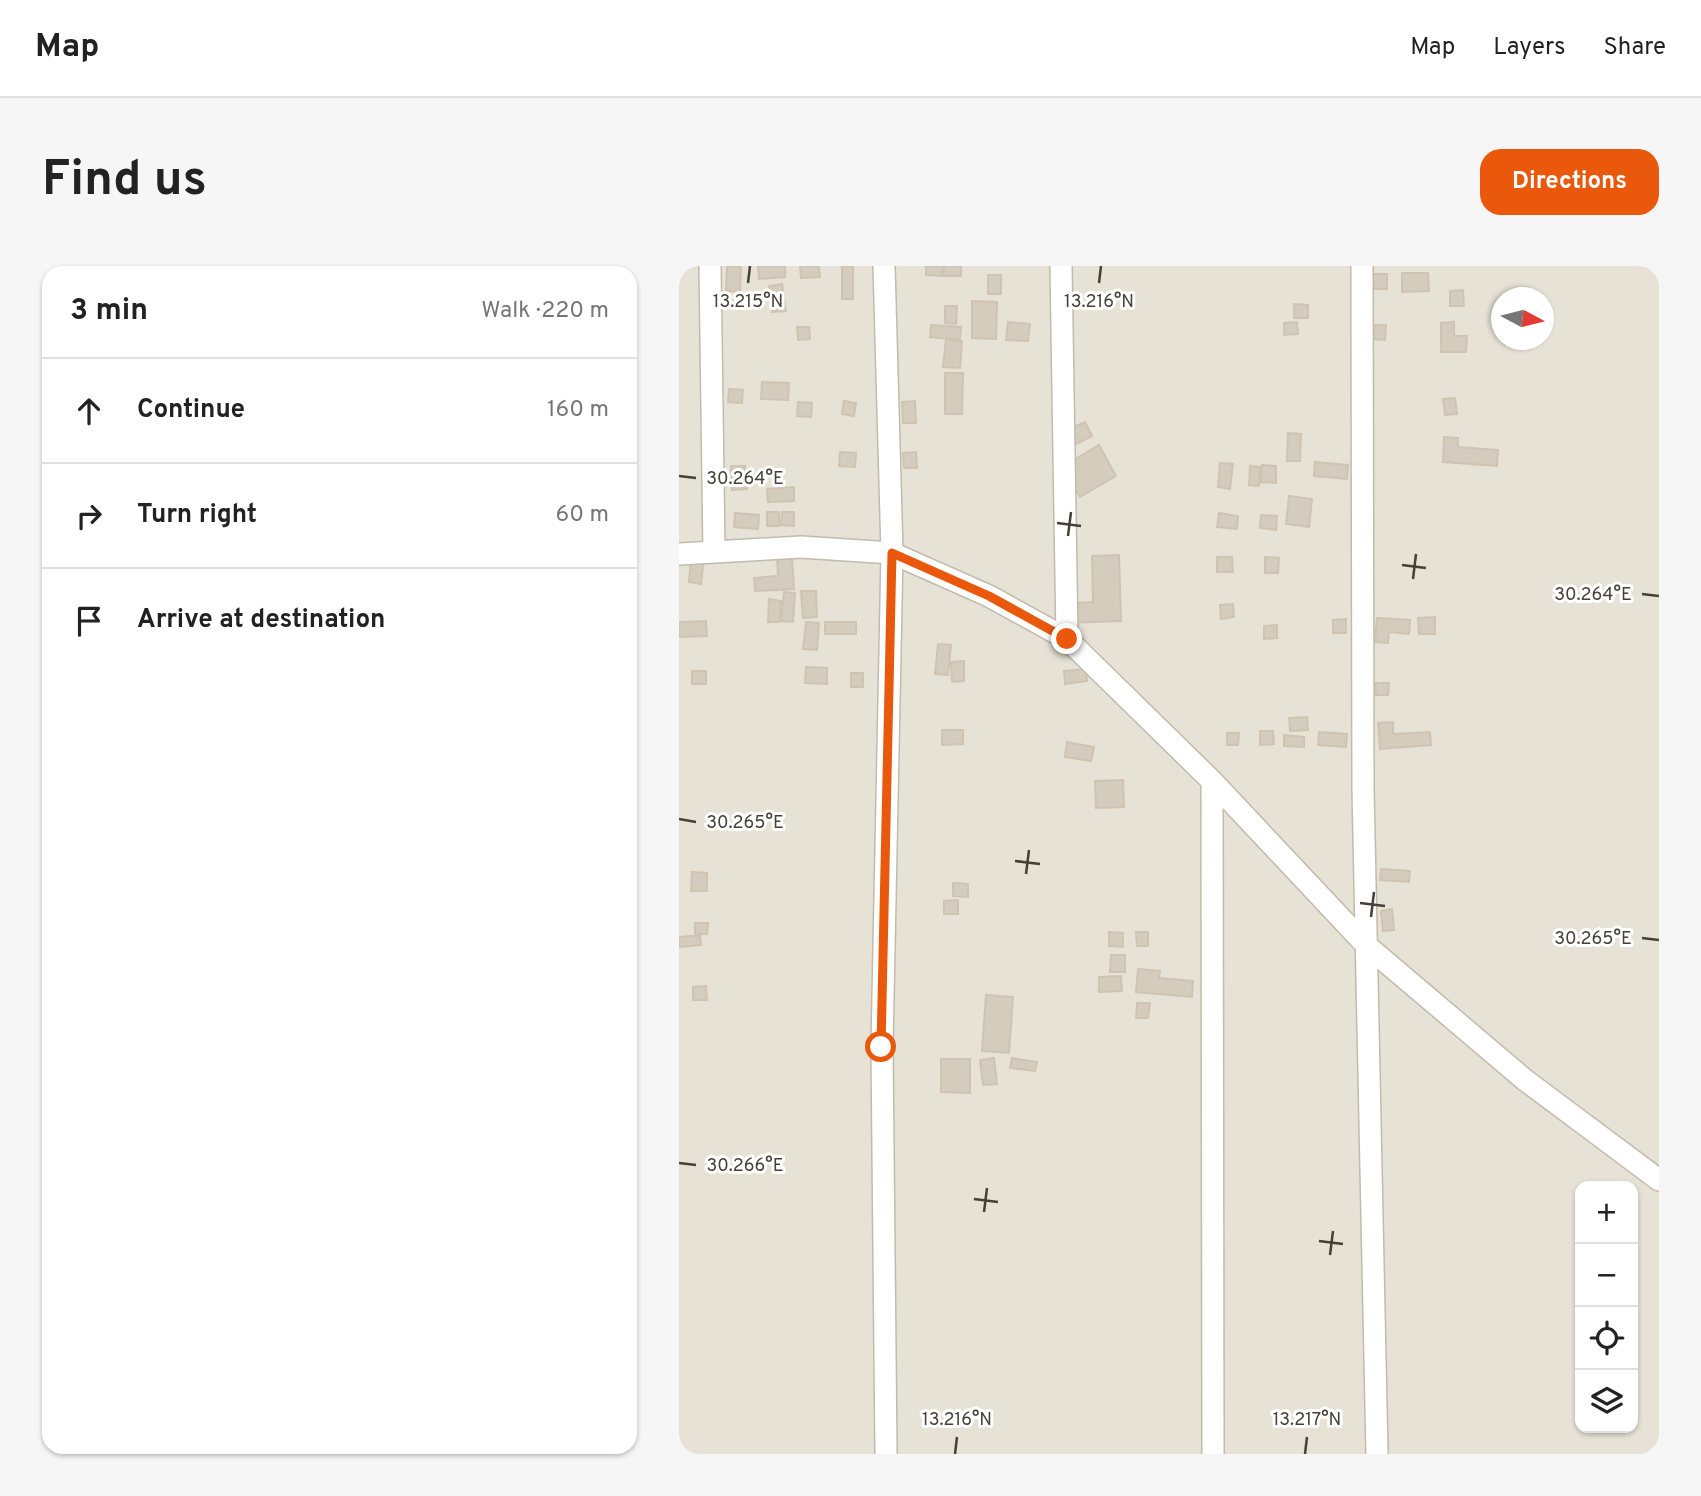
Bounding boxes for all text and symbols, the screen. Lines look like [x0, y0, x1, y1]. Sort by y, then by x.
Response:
text: Map [35, 27, 99, 69]
text: Map [1410, 33, 1455, 63]
text: Layers [1493, 33, 1565, 63]
text: Share [1603, 33, 1666, 63]
button: Directions [1480, 149, 1659, 215]
text: Find us [42, 151, 207, 213]
north arrow [1491, 287, 1554, 350]
text: 13.215°N [713, 291, 783, 314]
text: 13.216°N [1064, 291, 1134, 314]
text: 3 min [70, 293, 148, 330]
text: Walk · 220 m [481, 297, 609, 326]
icon: ahead [70, 392, 108, 430]
text: Continue [137, 394, 245, 427]
text: 160 m [547, 396, 609, 425]
text: 30.264°E [706, 468, 784, 491]
icon: right [70, 497, 108, 535]
text: Turn right [137, 499, 257, 532]
text: 60 m [556, 501, 609, 530]
text: 30.264°E [1554, 584, 1632, 607]
icon: arrive [70, 602, 108, 640]
text: Arrive at destination [137, 604, 385, 637]
route end [1051, 623, 1082, 654]
text: 30.265°E [706, 812, 784, 835]
text: 30.265°E [1554, 928, 1632, 951]
route start [865, 1031, 896, 1062]
text: 30.266°E [707, 1155, 783, 1178]
map controls [1575, 1181, 1638, 1433]
button: + [1575, 1181, 1638, 1244]
button: − [1575, 1244, 1638, 1307]
button: locate [1575, 1307, 1638, 1370]
button: layers [1575, 1370, 1638, 1433]
text: 13.216°N [922, 1409, 992, 1432]
text: 13.217°N [1273, 1409, 1341, 1432]

